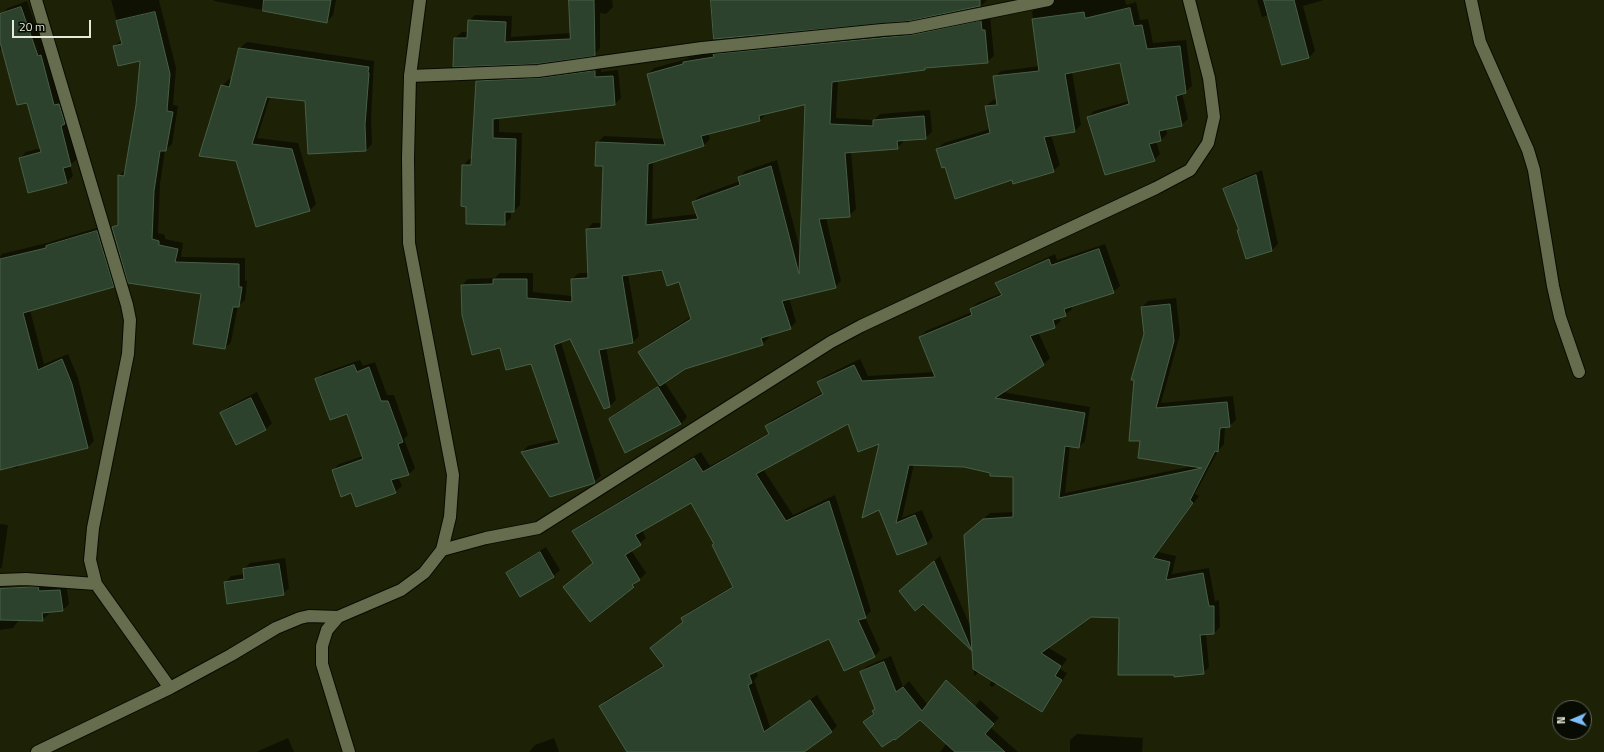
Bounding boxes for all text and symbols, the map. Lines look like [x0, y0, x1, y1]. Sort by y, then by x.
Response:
scale bar [14, 12, 93, 38]
text: 20 m [19, 17, 45, 36]
north arrow [1552, 700, 1592, 740]
text: N [1553, 716, 1569, 724]

